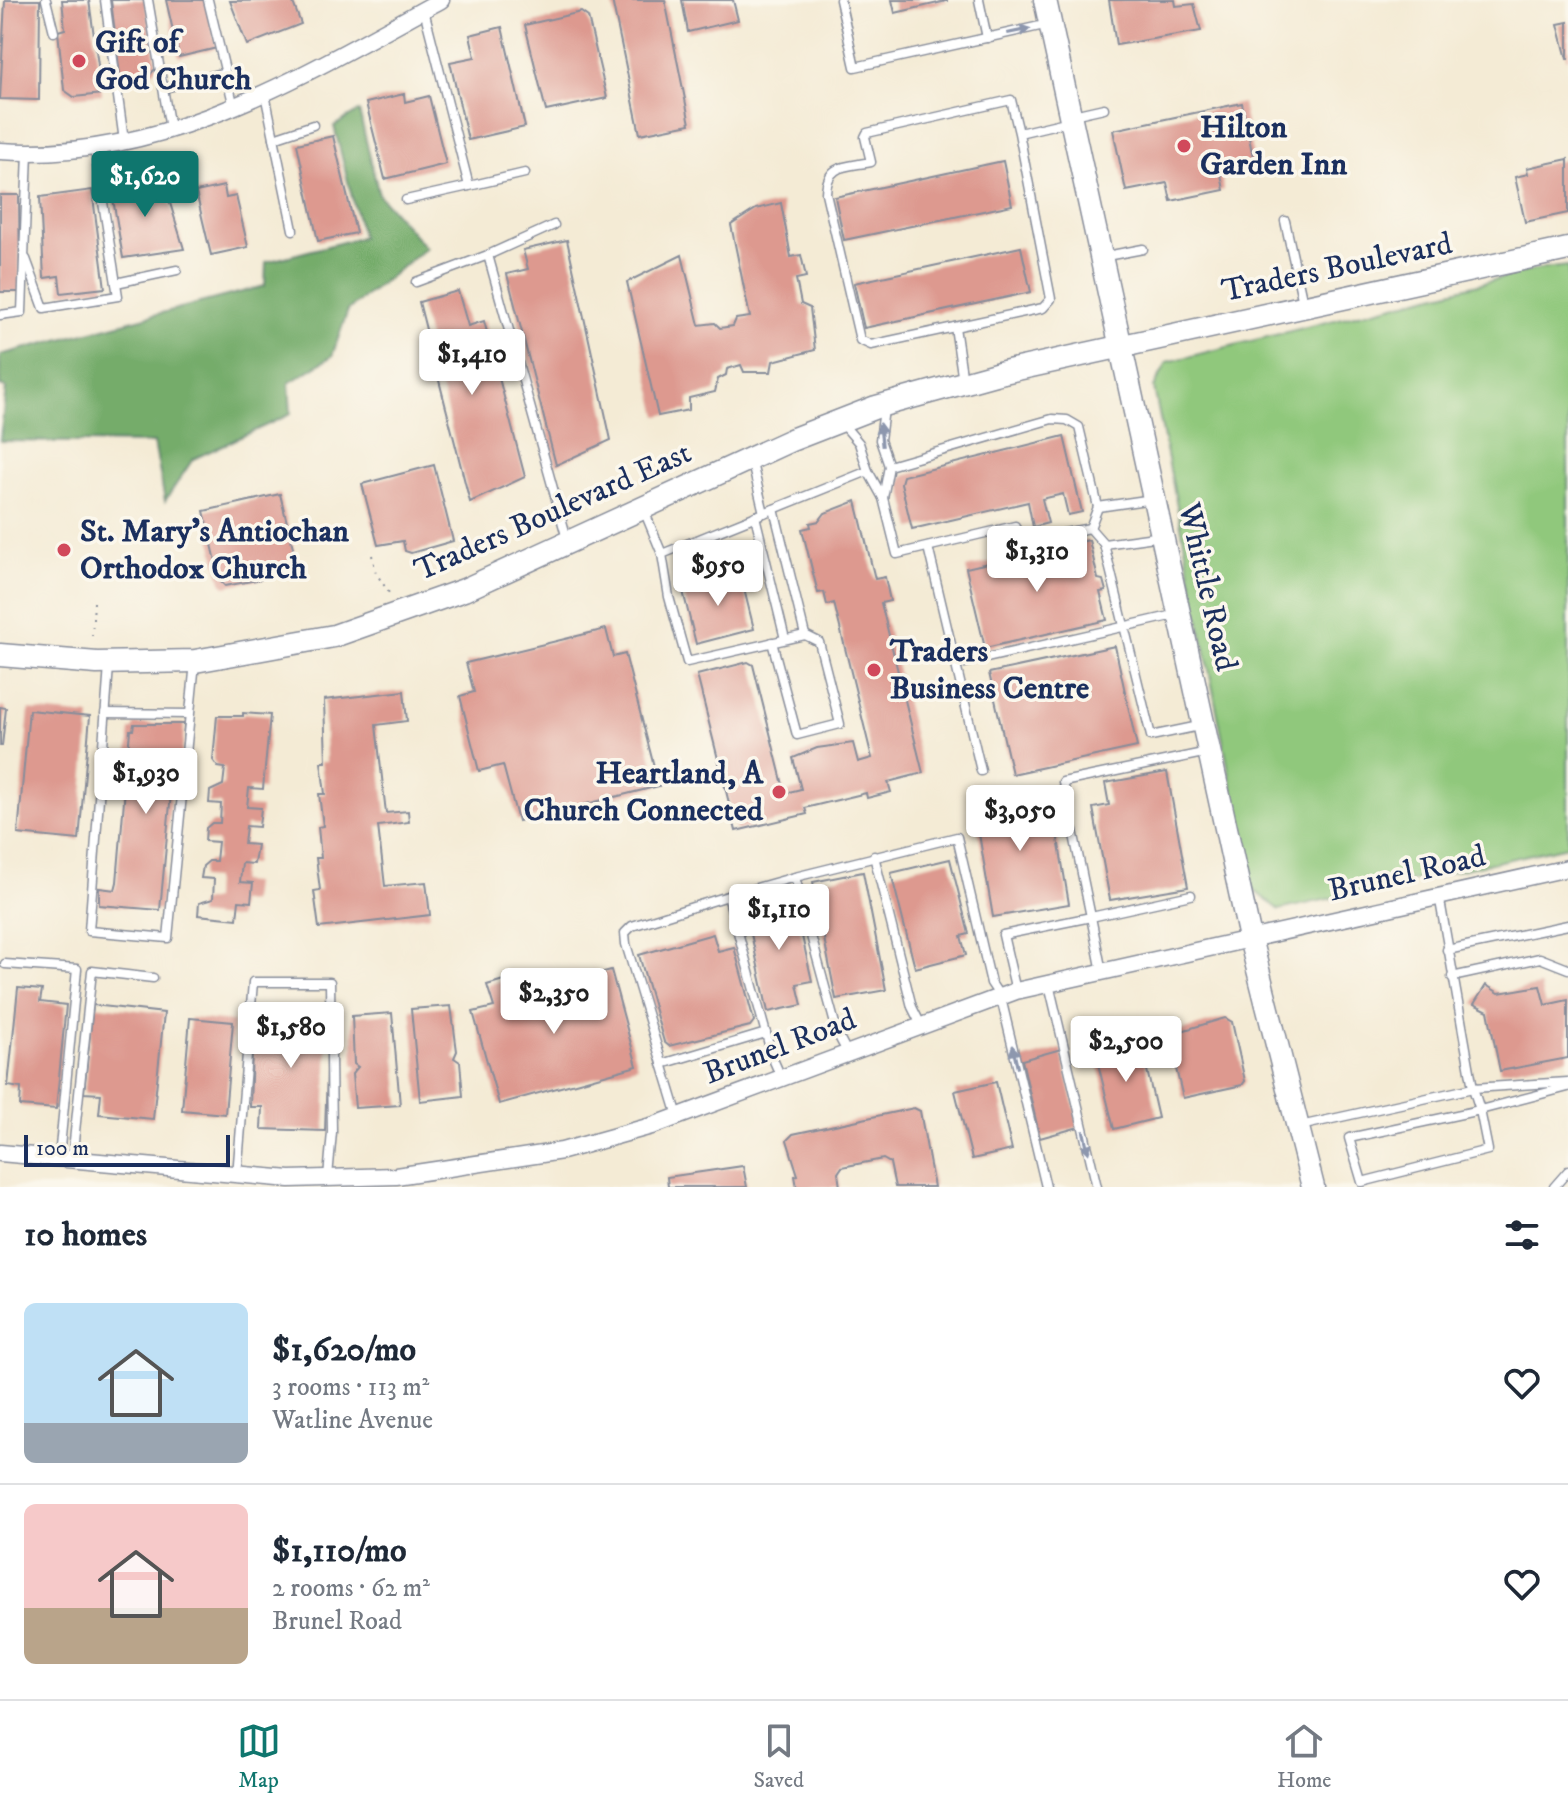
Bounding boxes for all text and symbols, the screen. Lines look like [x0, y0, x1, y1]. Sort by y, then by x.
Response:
place label: Gift of God Church [95, 23, 252, 100]
one-way arrow [1006, 24, 1031, 37]
marker: Gift of God Church [70, 52, 88, 70]
place label: Hilton Garden Inn [1200, 108, 1347, 185]
marker: Hilton Garden Inn [1175, 137, 1193, 155]
pin: $1,620 [80, 151, 210, 219]
text: $1,620 [109, 160, 181, 193]
street label: Traders Boulevard [1218, 224, 1456, 312]
pin: $1,410 [407, 329, 537, 397]
text: $1,410 [437, 338, 507, 371]
one-way arrow [875, 422, 888, 447]
street label: Traders Boulevard East [408, 433, 698, 591]
street label: Whittle Road [1168, 498, 1246, 675]
place label: St. Mary’s Antiochan Orthodox Church [80, 512, 349, 589]
pin: $1,310 [972, 526, 1102, 594]
text: $1,310 [1005, 535, 1069, 568]
pin: $950 [671, 540, 765, 608]
marker: St. Mary’s Antiochan Orthodox Church [55, 541, 73, 559]
text: $950 [691, 549, 745, 582]
place label: Traders Business Centre [889, 632, 1089, 709]
marker: Traders Business Centre [865, 661, 883, 679]
pin: $1,930 [81, 748, 211, 816]
place label: Heartland, A Church Connected [524, 754, 765, 831]
text: $1,930 [112, 757, 180, 790]
marker: Heartland, A Church Connected [770, 783, 788, 801]
pin: $3,050 [955, 785, 1085, 853]
text: $3,050 [984, 794, 1056, 827]
street label: Brunel Road [1325, 837, 1489, 911]
pin: $1,110 [714, 884, 844, 952]
text: $1,110 [747, 893, 811, 926]
pin: $2,350 [489, 968, 619, 1036]
text: $2,350 [519, 977, 589, 1010]
street label: Brunel Road [698, 1000, 862, 1094]
pin: $1,580 [226, 1002, 356, 1070]
text: $1,580 [256, 1011, 326, 1044]
pin: $2,500 [1061, 1016, 1191, 1084]
text: $2,500 [1089, 1025, 1163, 1058]
one-way arrow [1008, 1044, 1021, 1069]
one-way arrow [1080, 1129, 1093, 1154]
scale bar [24, 1131, 230, 1167]
text: 100 m [36, 1135, 89, 1162]
icon: filters [1500, 1213, 1544, 1257]
text: 10 homes [24, 1214, 147, 1256]
text: $1,620/mo [272, 1329, 416, 1371]
icon: home [88, 1335, 184, 1431]
icon: heart [1500, 1361, 1544, 1405]
text: 3 rooms · 113 m² [272, 1371, 429, 1404]
text: Watline Avenue [272, 1404, 433, 1437]
text: $1,110/mo [272, 1530, 407, 1572]
icon: home [88, 1536, 184, 1632]
icon: heart [1500, 1562, 1544, 1606]
text: 2 rooms · 62 m² [272, 1572, 430, 1605]
text: Brunel Road [272, 1605, 402, 1638]
tab: Map [237, 1719, 281, 1794]
tab: Saved [754, 1719, 804, 1794]
tab: Home [1277, 1719, 1331, 1794]

